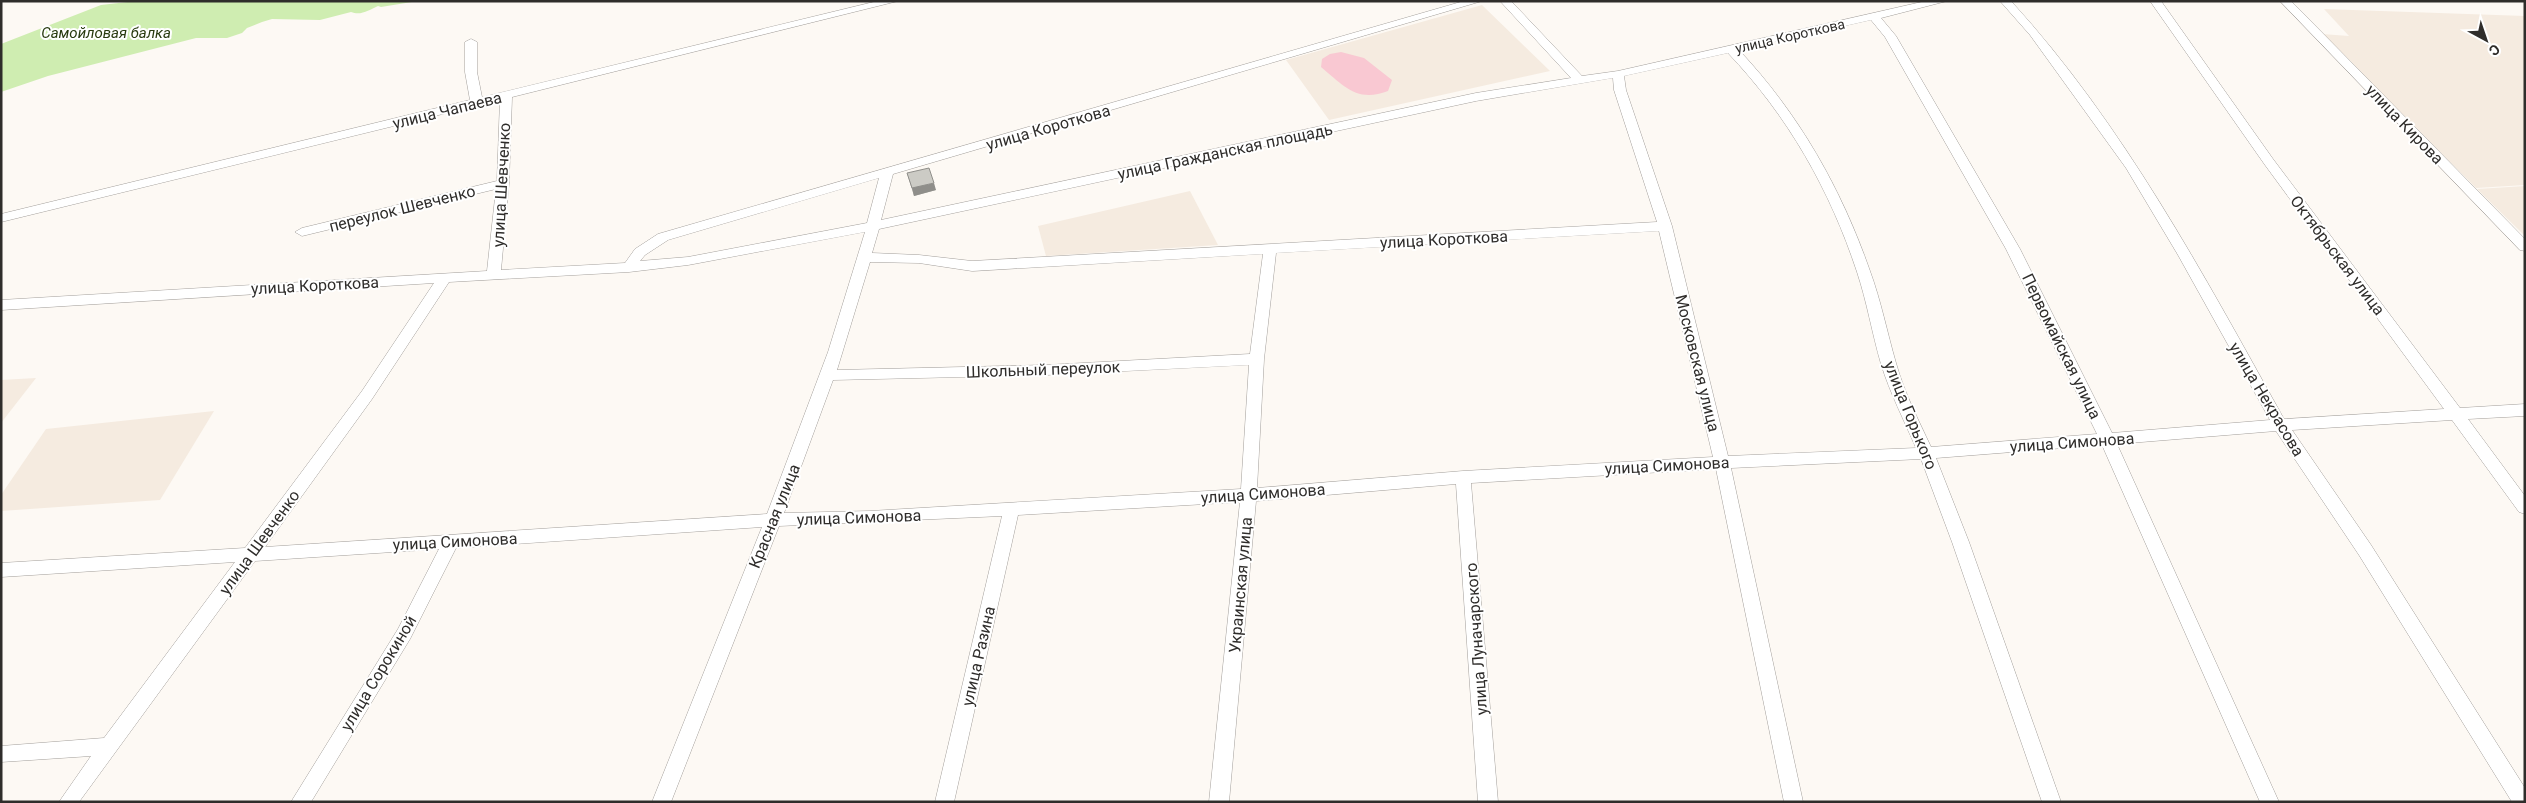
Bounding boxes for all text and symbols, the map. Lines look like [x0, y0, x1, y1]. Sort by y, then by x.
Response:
north arrow [2461, 15, 2511, 65]
street label: улица Короткова [1734, 16, 1846, 56]
water label: Самойловая балка [41, 24, 171, 42]
text: С [2486, 41, 2503, 59]
street label: улица Кирова [2362, 81, 2447, 168]
street label: улица Чапаева [391, 88, 504, 133]
street label: улица Короткова [984, 101, 1112, 154]
street label: улица Гражданская площадь [1116, 119, 1334, 184]
street label: улица Шевченко [489, 122, 514, 248]
street label: переулок Шевченко [327, 181, 477, 236]
street label: Октябрьская улица [2286, 192, 2389, 319]
street label: улица Короткова [1380, 227, 1509, 252]
street label: Первомайская улица [2018, 270, 2105, 422]
street label: улица Короткова [251, 273, 380, 298]
street label: Московская улица [1671, 293, 1724, 434]
street label: улица Некрасова [2225, 339, 2308, 460]
street label: Школьный переулок [965, 357, 1121, 382]
street label: улица Горького [1880, 358, 1941, 472]
street label: улица Симонова [2009, 429, 2135, 456]
street label: улица Симонова [1604, 453, 1730, 478]
street label: Красная улица [745, 461, 804, 571]
street label: улица Симонова [1200, 480, 1326, 507]
street label: улица Шевченко [215, 486, 304, 598]
street label: улица Симонова [796, 506, 922, 529]
street label: Украинская улица [1225, 516, 1256, 654]
street label: улица Симонова [392, 529, 518, 554]
street label: улица Луначарского [1462, 562, 1491, 716]
street label: улица Разина [958, 604, 999, 708]
street label: улица Сорокиной [337, 612, 420, 734]

